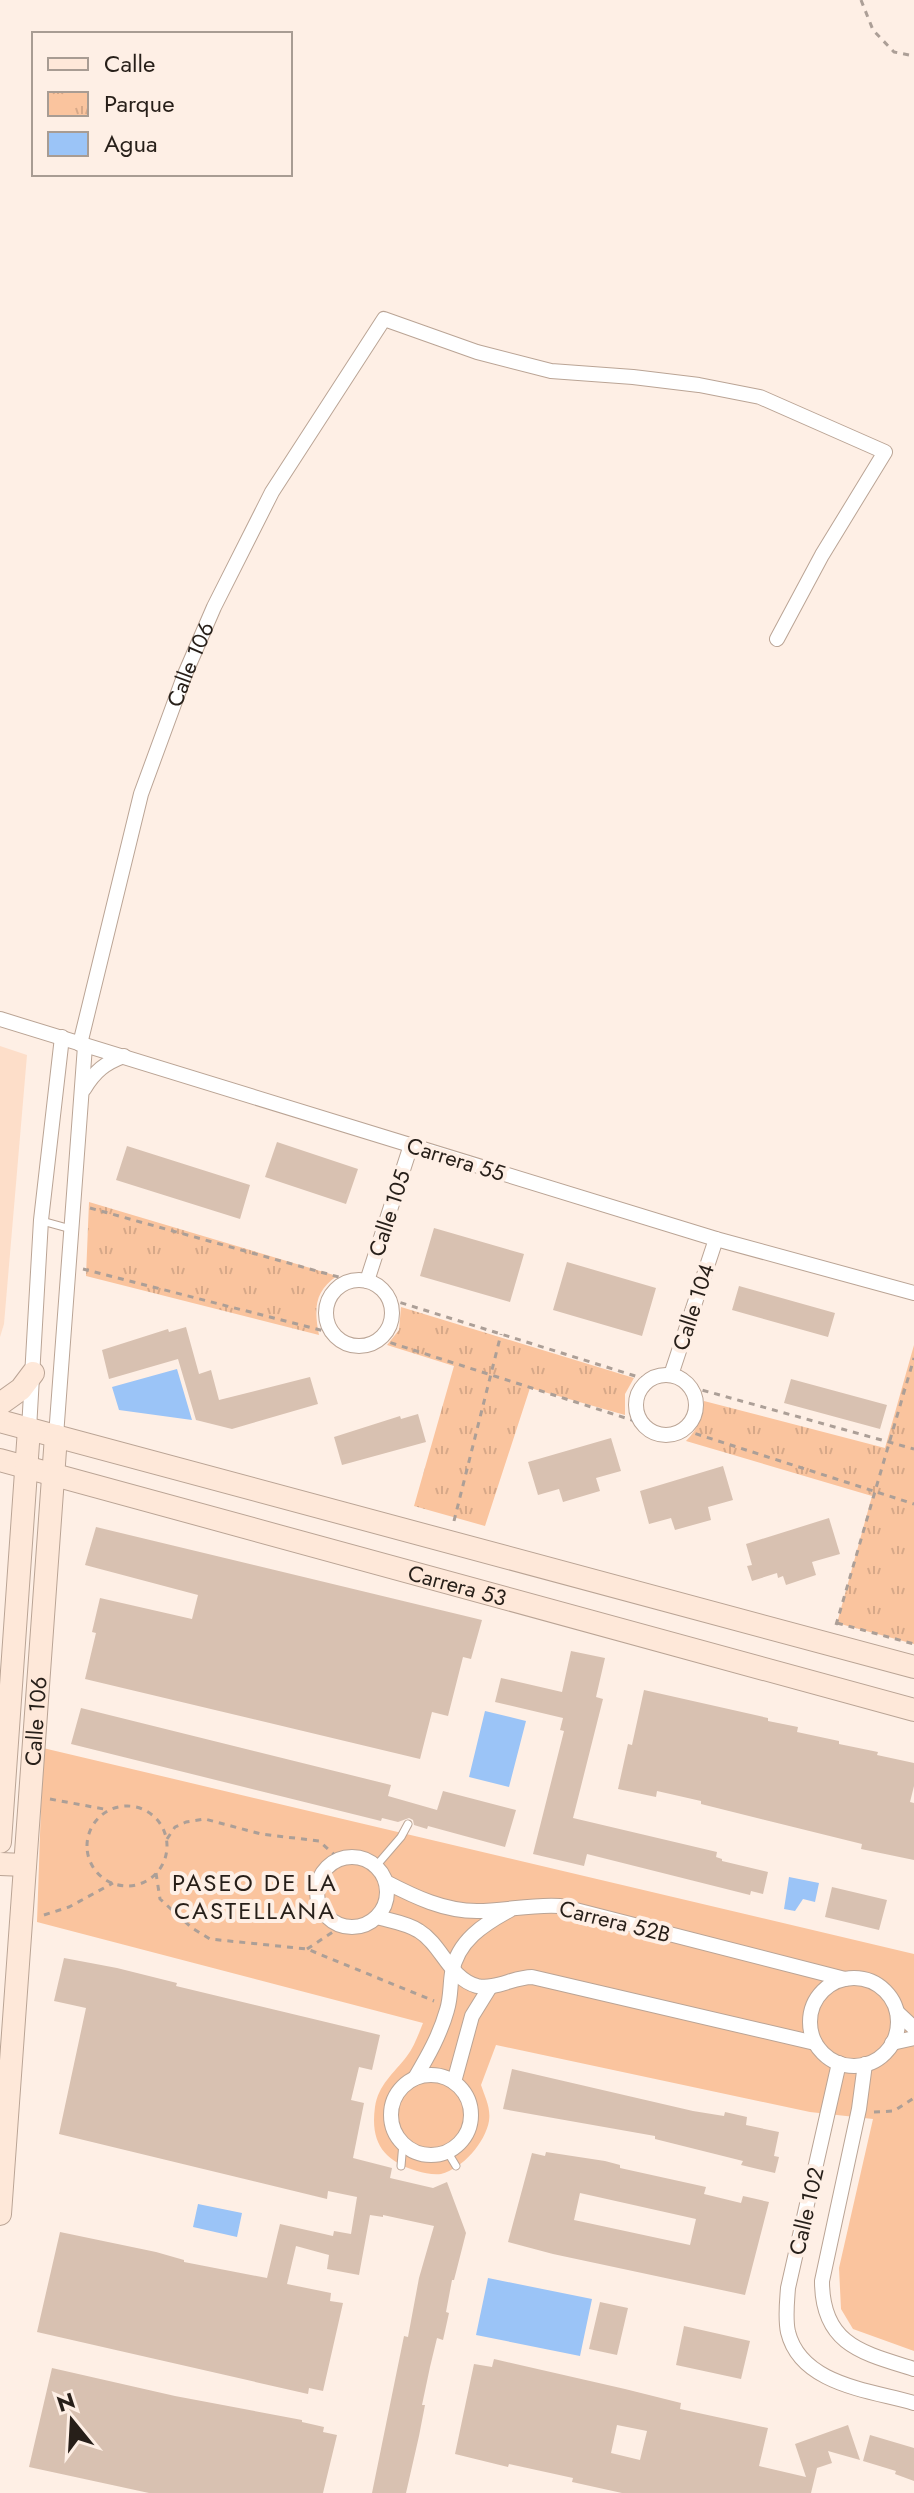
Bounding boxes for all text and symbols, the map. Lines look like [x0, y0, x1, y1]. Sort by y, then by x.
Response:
legend [32, 32, 292, 176]
text: Calle [104, 46, 155, 81]
text: Parque [104, 86, 175, 121]
text: Agua [104, 126, 158, 161]
street label: Calle 106 [158, 617, 222, 711]
street label: Carrera 55 [403, 1129, 509, 1189]
street label: Calle 105 [360, 1166, 418, 1260]
street label: Calle 104 [664, 1259, 722, 1355]
street label: Carrera 53 [404, 1556, 510, 1614]
street label: Calle 106 [16, 1675, 55, 1767]
district label: PASEO DE LA CASTELLANA [172, 1865, 338, 1928]
street label: Carrera 52B [556, 1892, 674, 1950]
street label: Calle 102 [780, 2164, 832, 2258]
north arrow [32, 2381, 112, 2461]
text: N [53, 2384, 79, 2420]

